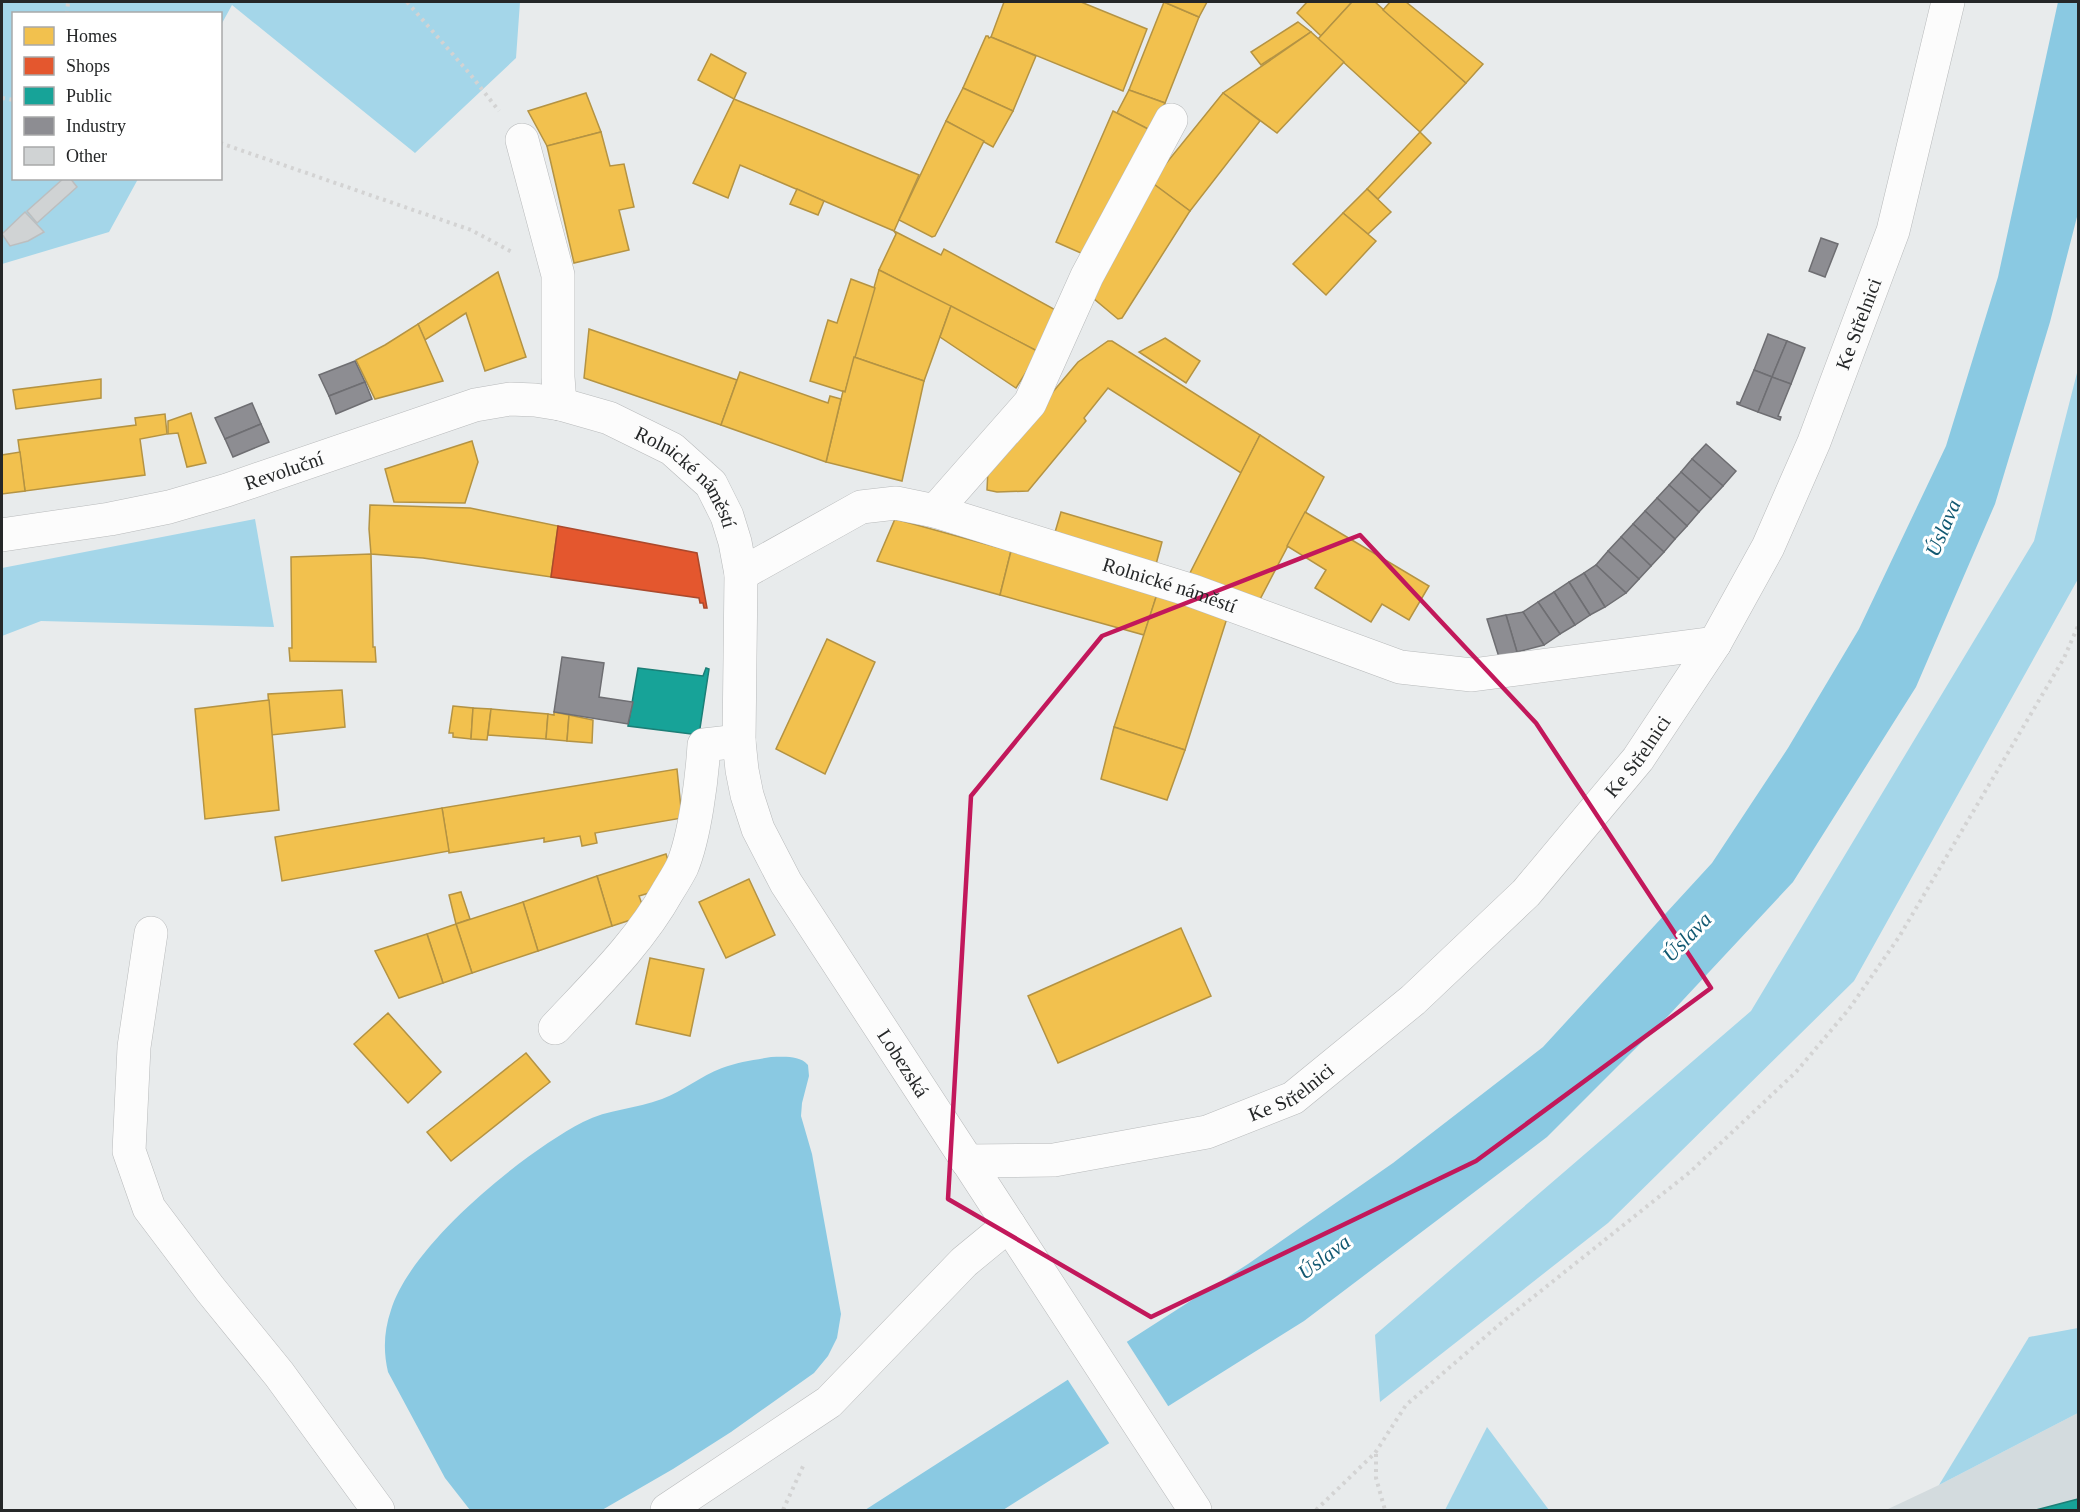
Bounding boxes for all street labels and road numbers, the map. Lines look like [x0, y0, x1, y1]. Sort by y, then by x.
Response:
street label: Ke Střelnici [1831, 274, 1886, 373]
street label: Rolnické náměstí [631, 422, 741, 531]
street label: Revoluční [241, 447, 327, 494]
street label: Rolnické náměstí [1100, 553, 1240, 617]
street label: Ke Střelnici [1600, 711, 1675, 802]
street label: Lobezská [873, 1025, 934, 1101]
street label: Ke Střelnici [1245, 1058, 1338, 1126]

